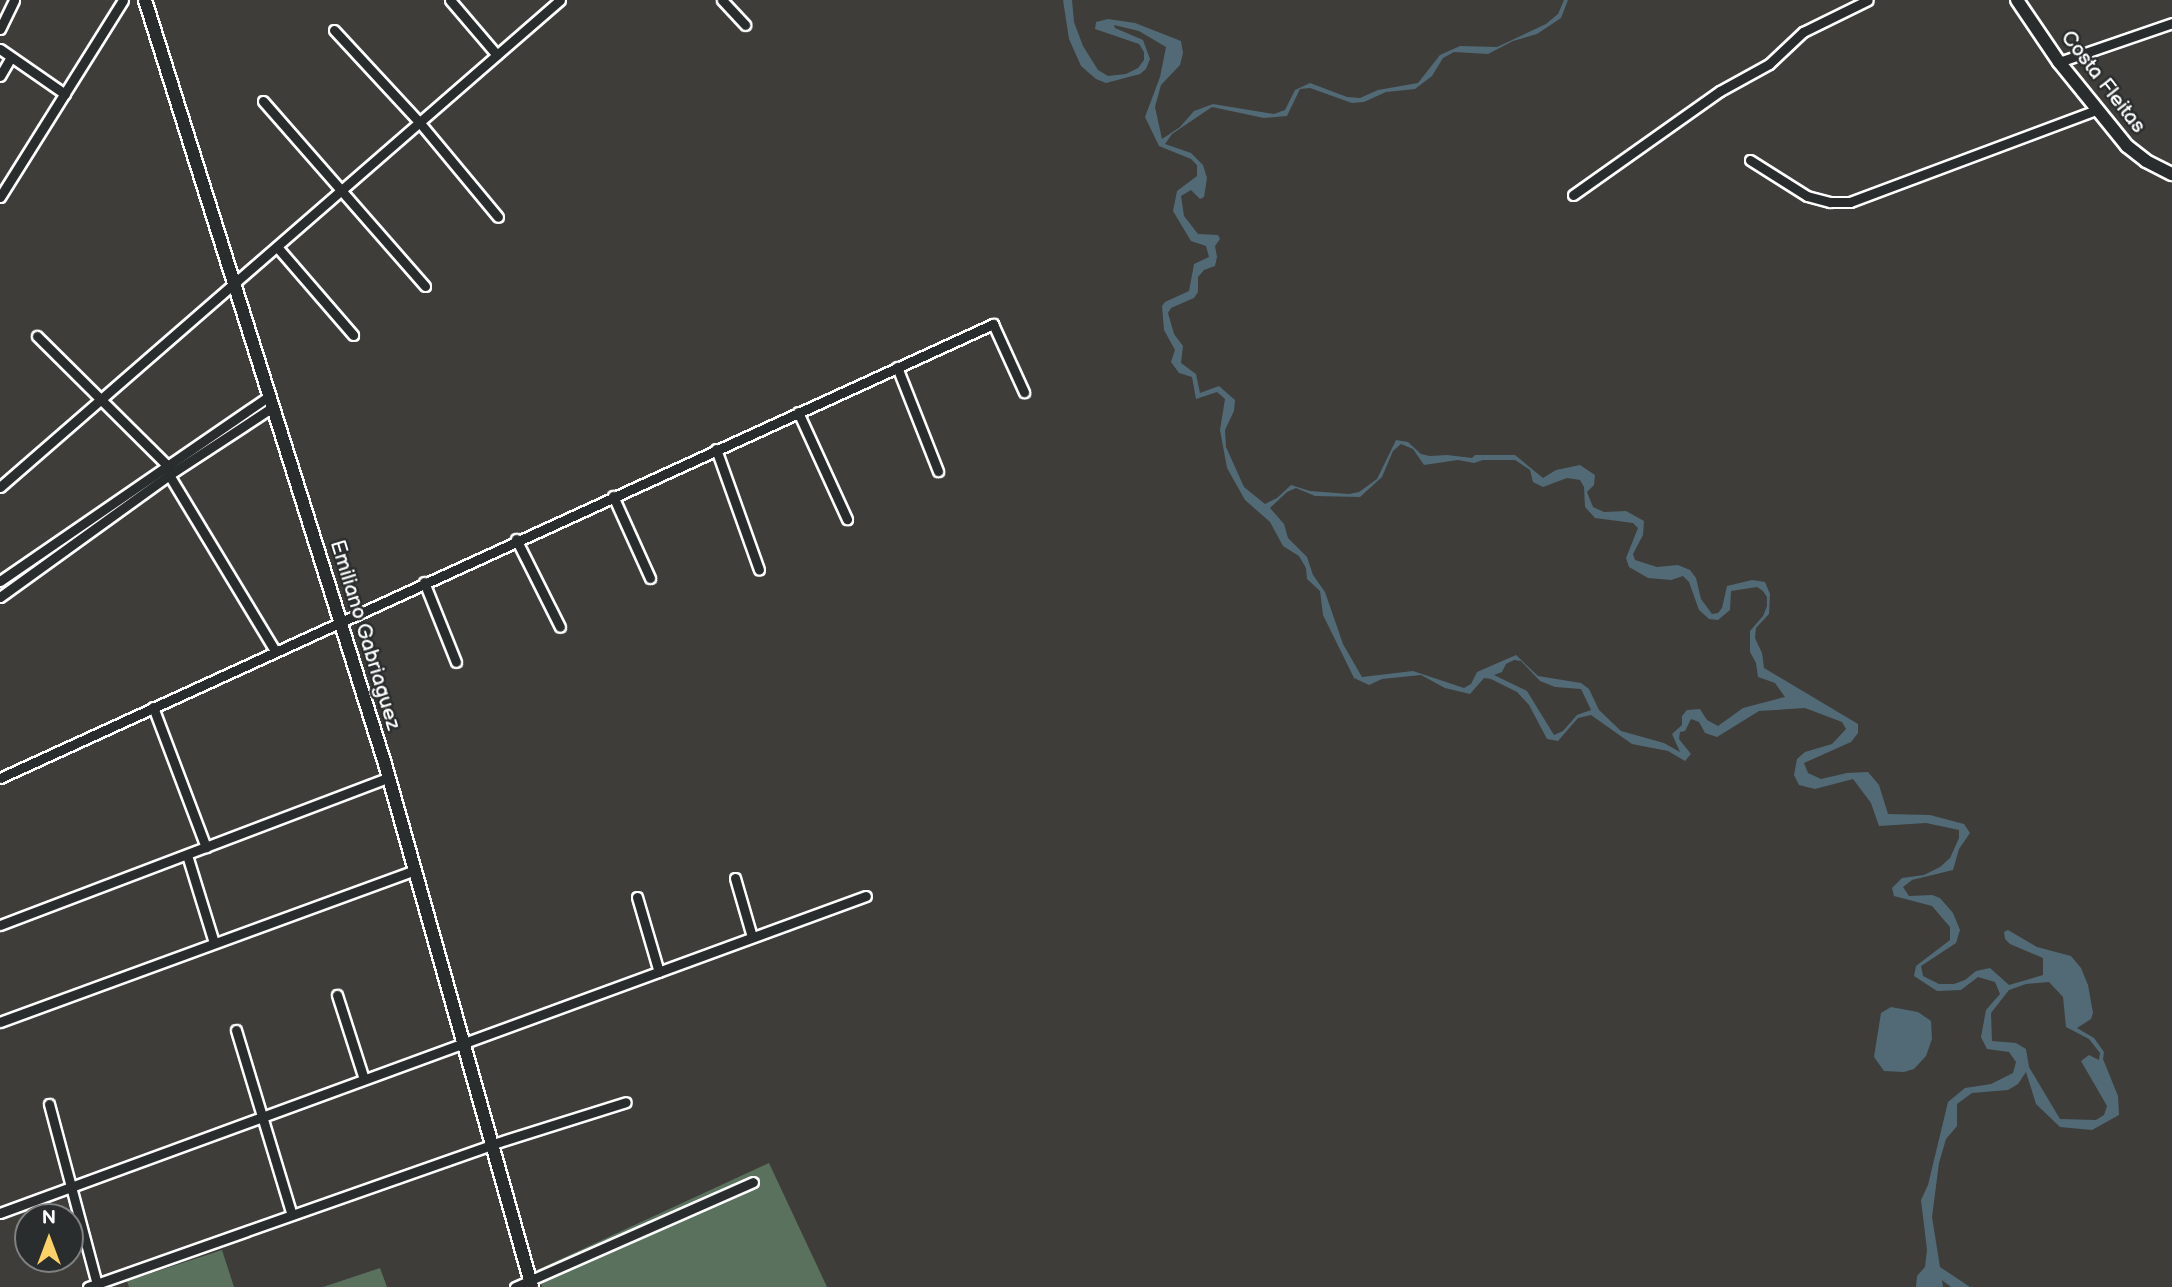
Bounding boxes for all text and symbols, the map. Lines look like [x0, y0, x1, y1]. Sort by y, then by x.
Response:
street label: Costa Fleitas [2055, 26, 2151, 138]
street label: Emiliano Gabriaguez [324, 537, 406, 733]
north arrow [14, 1203, 84, 1273]
text: N [42, 1207, 56, 1230]

